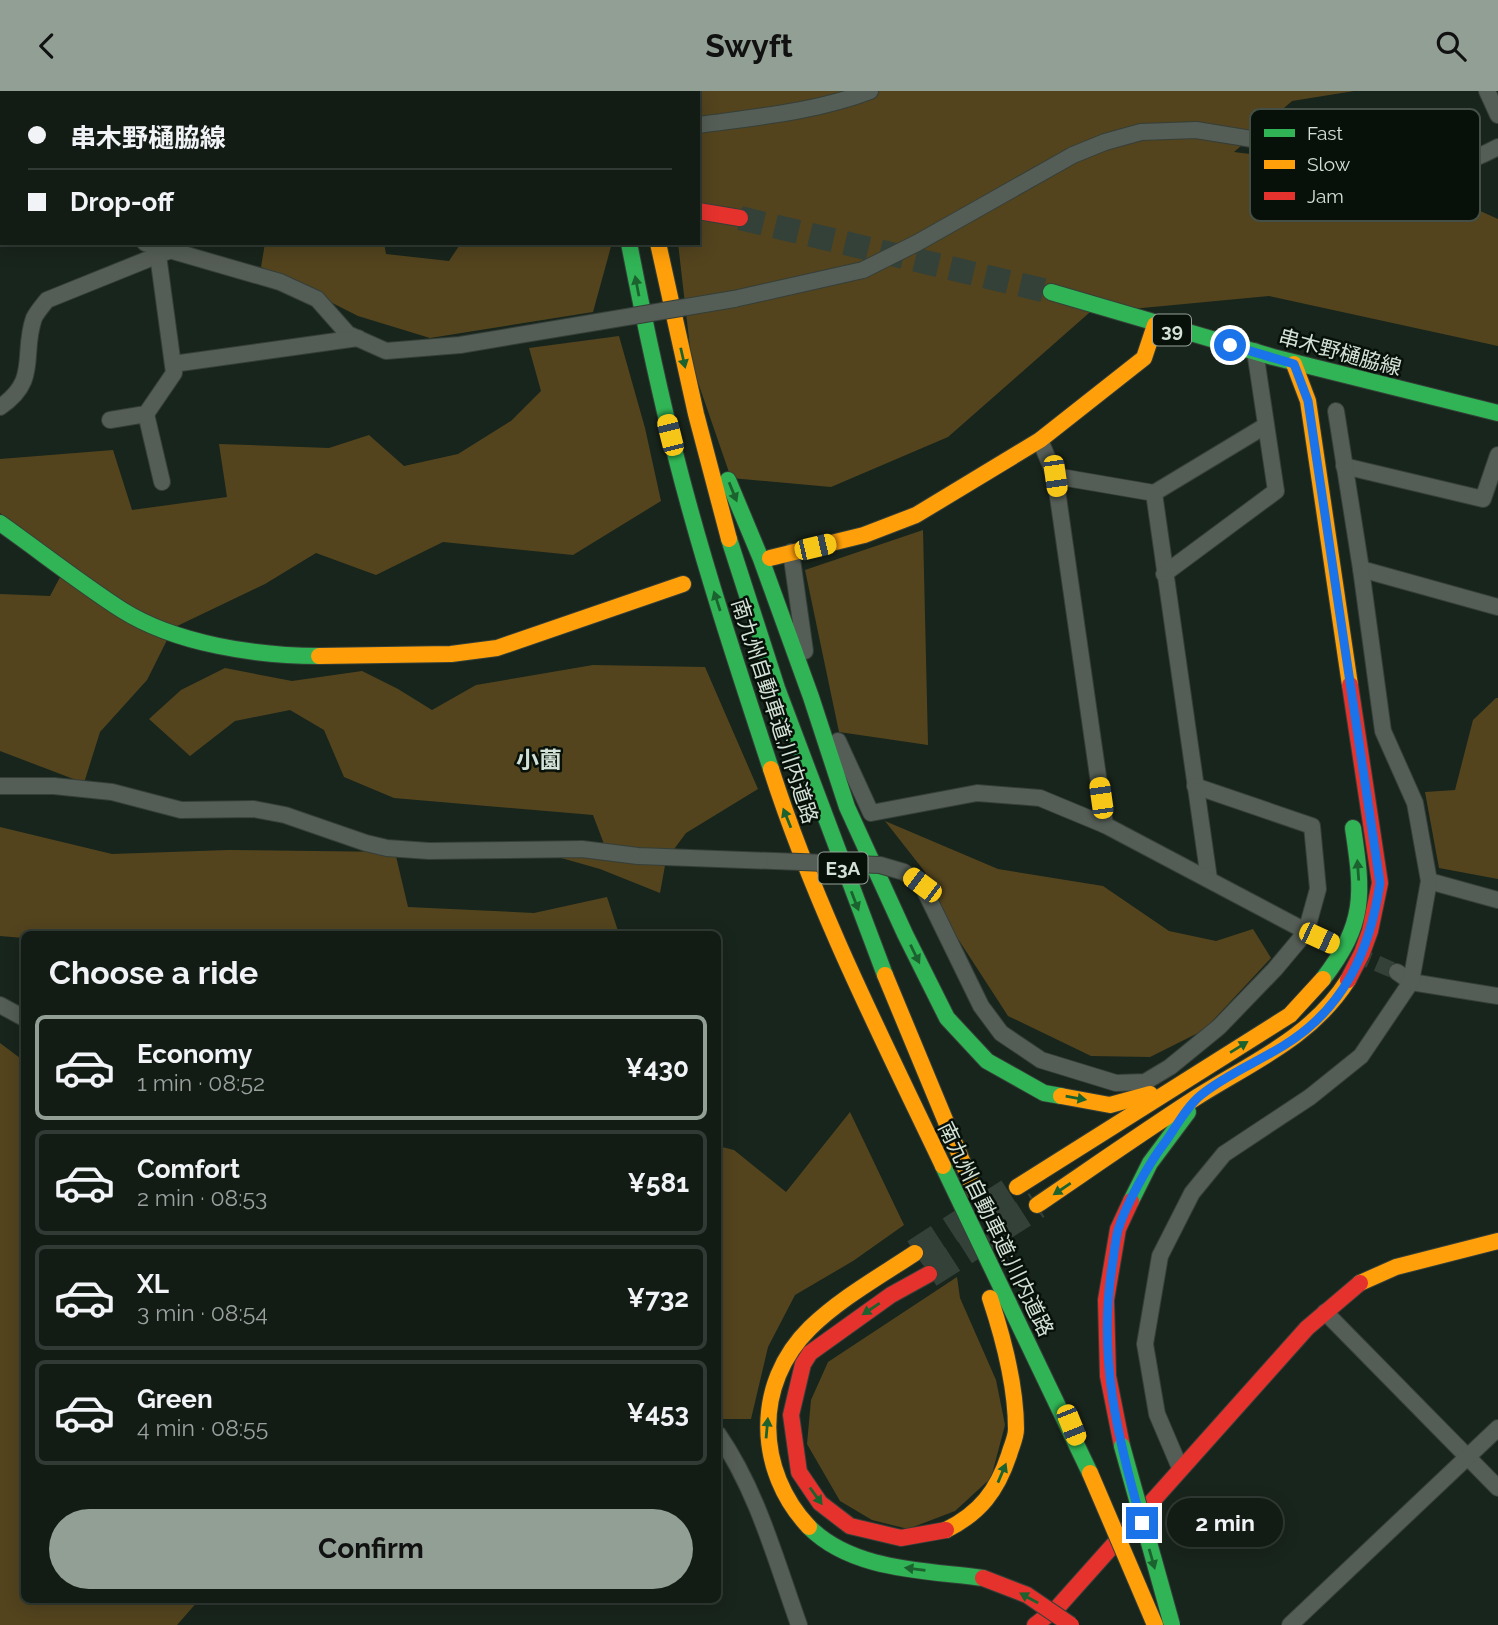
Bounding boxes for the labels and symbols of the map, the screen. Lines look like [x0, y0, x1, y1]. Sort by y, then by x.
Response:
legend [1250, 109, 1480, 221]
text: Fast [1307, 122, 1343, 144]
text: Slow [1307, 153, 1351, 175]
text: Jam [1307, 185, 1344, 207]
one-way arrow [632, 275, 643, 297]
road number: 39 [1153, 315, 1191, 346]
street label: 串木野樋脇線 [1276, 324, 1404, 380]
route start [1214, 329, 1246, 361]
one-way arrow [678, 347, 689, 369]
car [655, 412, 686, 458]
car [1042, 454, 1069, 498]
one-way arrow [728, 482, 739, 503]
car [793, 532, 838, 562]
one-way arrow [711, 590, 722, 611]
street label: 南九州自動車道;川内道路 [727, 595, 823, 827]
district label: 小薗 [516, 746, 562, 773]
car [1088, 776, 1115, 820]
one-way arrow [782, 807, 793, 828]
road number: E3A [818, 853, 868, 883]
one-way arrow [1352, 859, 1363, 881]
car [899, 864, 946, 906]
one-way arrow [850, 891, 861, 912]
car [1296, 920, 1343, 956]
one-way arrow [910, 944, 921, 964]
one-way arrow [1230, 1040, 1249, 1053]
one-way arrow [1065, 1093, 1087, 1104]
street label: 南九州自動車道;川内道路 [933, 1118, 1059, 1340]
one-way arrow [1052, 1182, 1072, 1195]
one-way arrow [861, 1302, 880, 1315]
car [1054, 1402, 1089, 1448]
one-way arrow [762, 1417, 773, 1439]
one-way arrow [996, 1463, 1008, 1483]
one-way arrow [808, 1487, 822, 1505]
callout: 2 min [1166, 1499, 1282, 1547]
route end [1126, 1507, 1158, 1539]
one-way arrow [1148, 1549, 1158, 1570]
one-way arrow [904, 1563, 926, 1574]
one-way arrow [1020, 1592, 1039, 1604]

